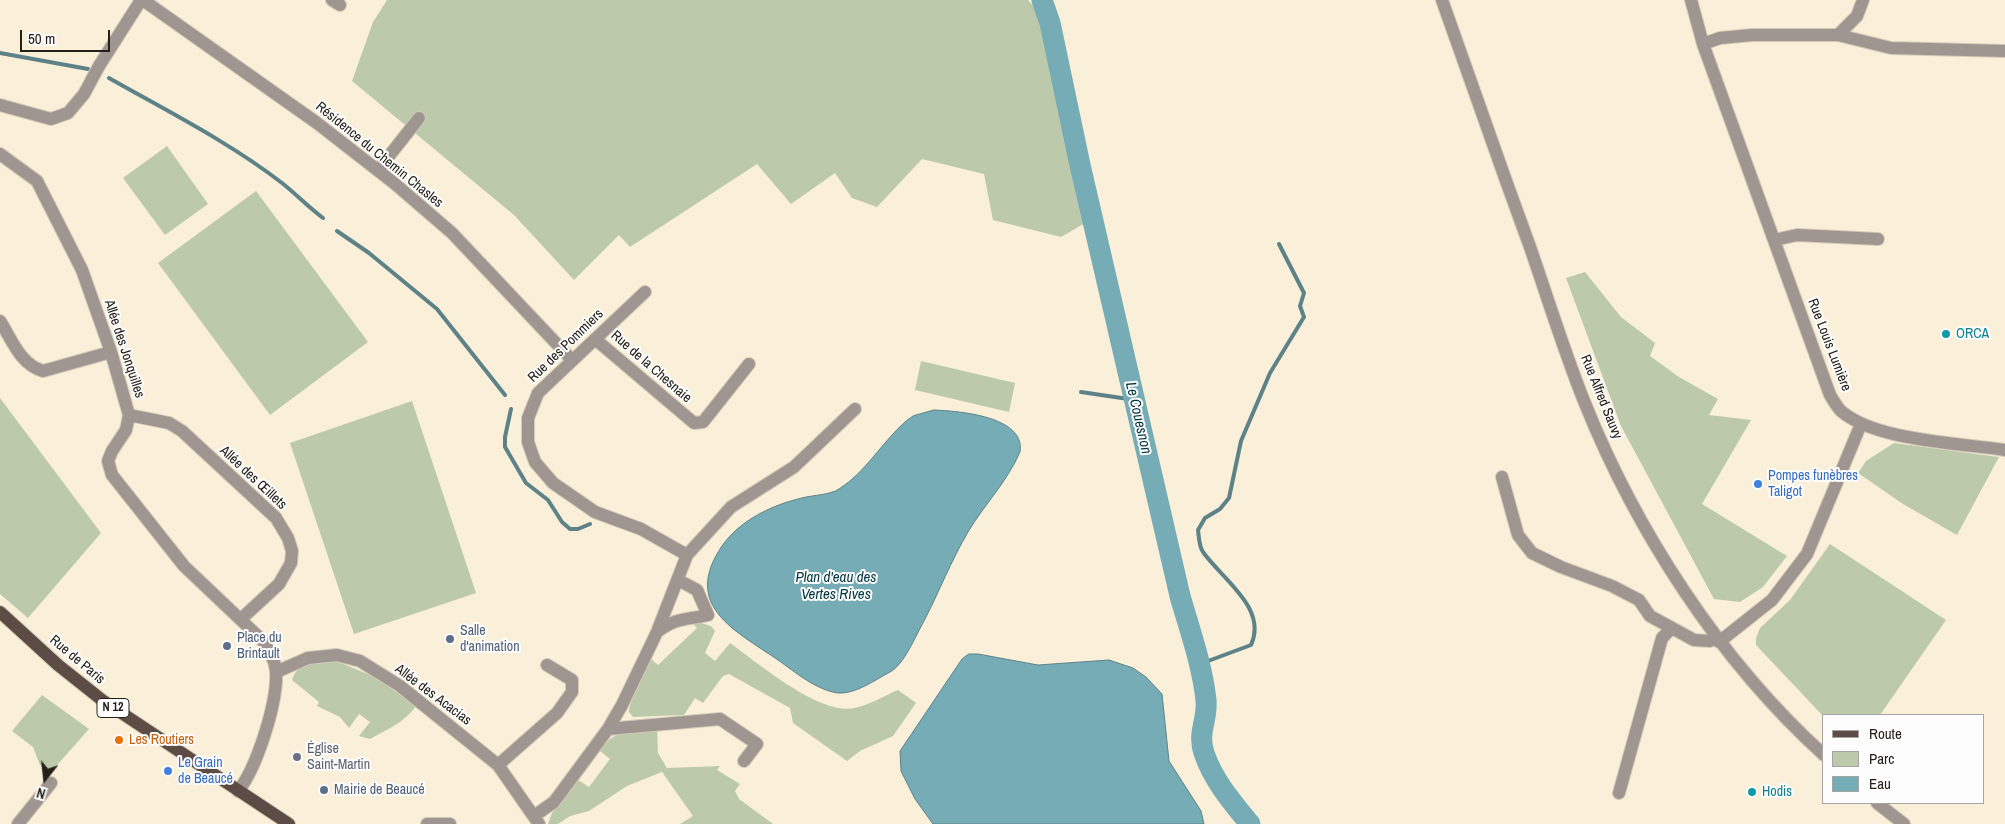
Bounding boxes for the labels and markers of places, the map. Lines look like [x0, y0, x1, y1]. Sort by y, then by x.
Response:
place label: ORCA [1956, 326, 1989, 342]
marker: ORCA [1940, 328, 1952, 340]
place label: Pompes funèbres Taligot [1768, 468, 1858, 501]
marker: Pompes funèbres Taligot [1752, 478, 1764, 490]
place label: Salle d'animation [460, 623, 520, 656]
place label: Place du Brintault [237, 630, 282, 662]
marker: Salle d'animation [444, 633, 456, 645]
marker: Place du Brintault [221, 640, 233, 652]
place label: Les Routiers [129, 732, 194, 748]
marker: Les Routiers [113, 734, 125, 746]
place label: Église Saint-Martin [307, 741, 370, 774]
marker: Église Saint-Martin [291, 751, 303, 763]
place label: Le Grain de Beaucé [178, 755, 233, 788]
marker: Le Grain de Beaucé [162, 765, 174, 777]
place label: Mairie de Beaucé [334, 782, 425, 798]
marker: Mairie de Beaucé [318, 784, 330, 796]
place label: Hodis [1762, 784, 1792, 800]
marker: Hodis [1746, 786, 1758, 798]

